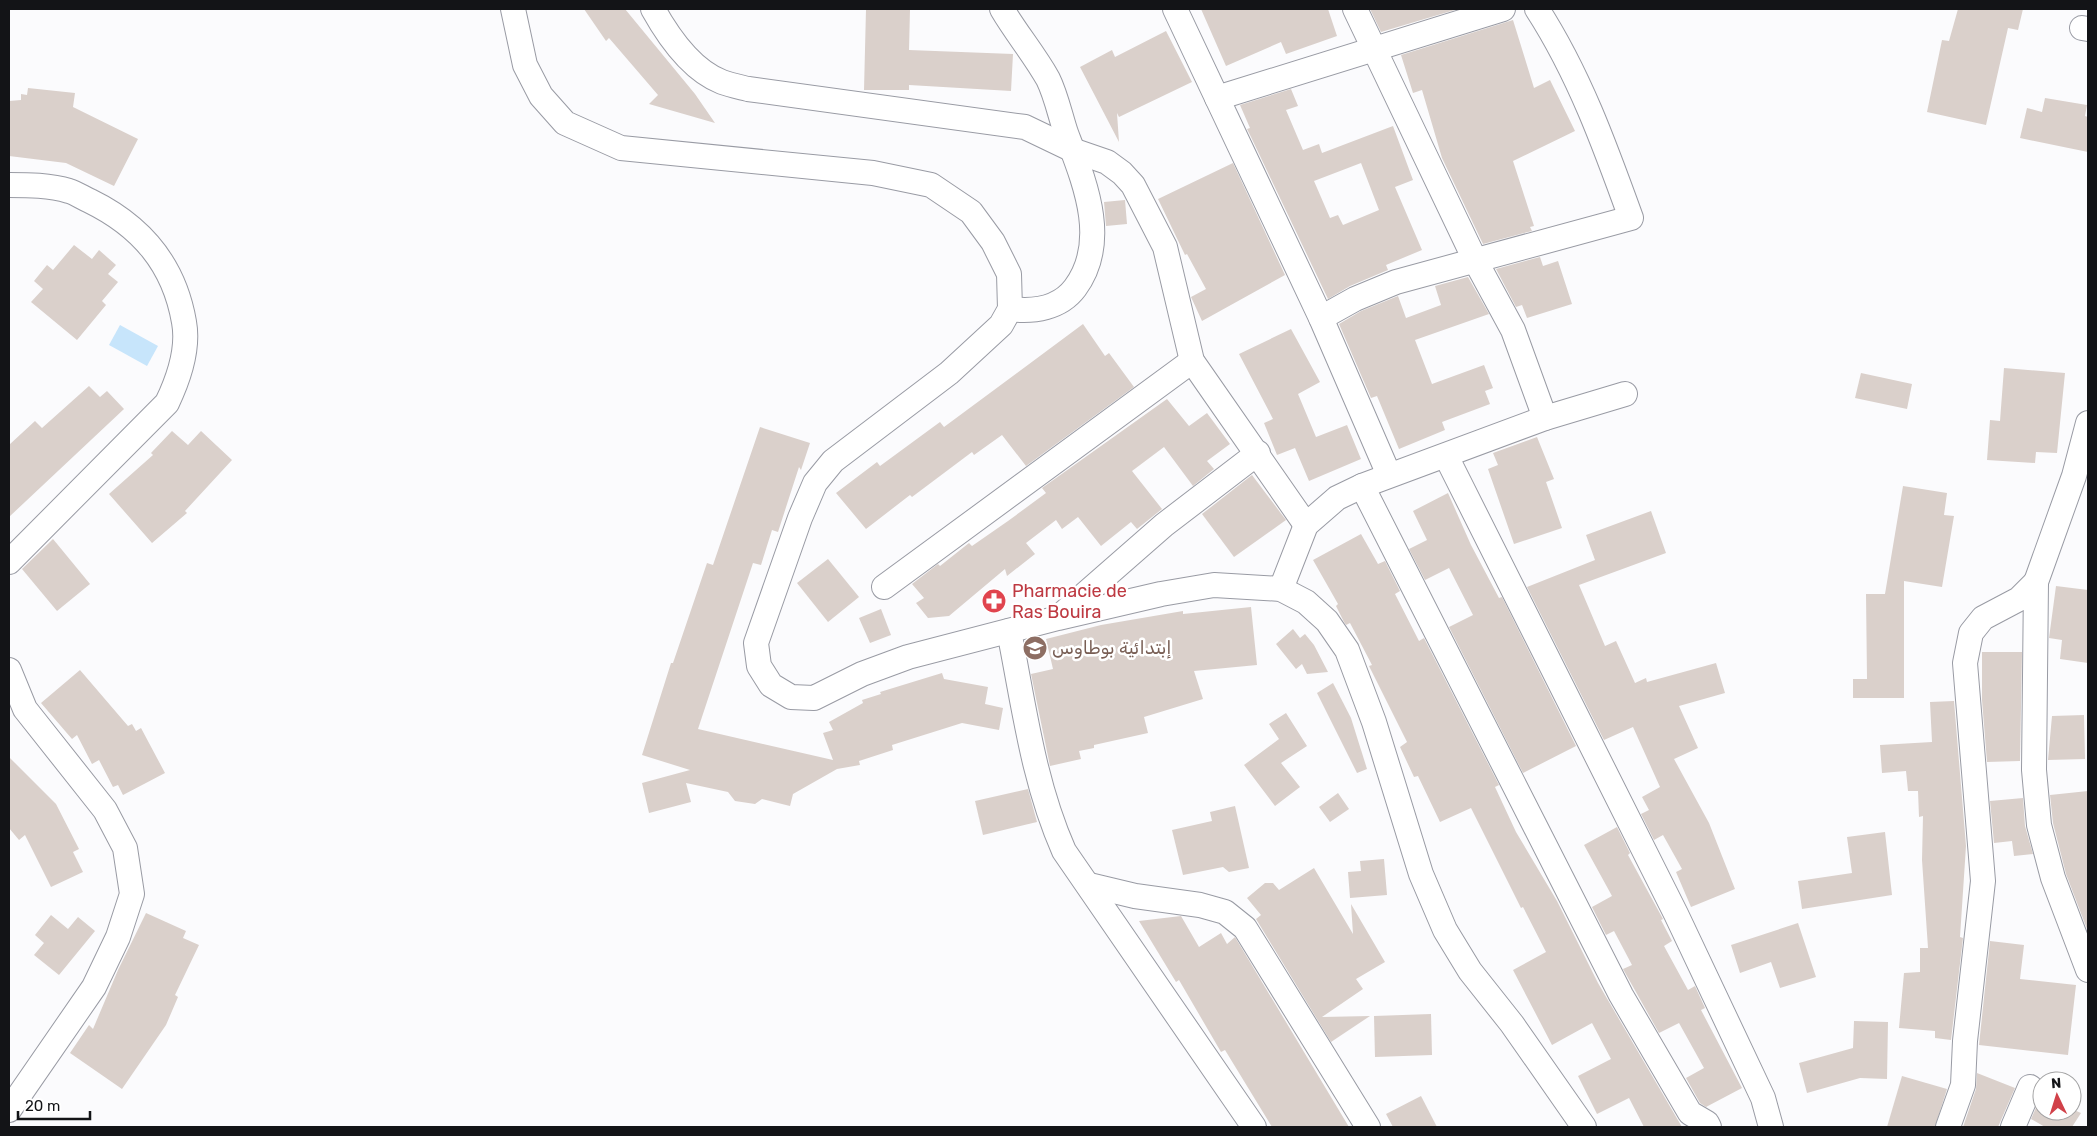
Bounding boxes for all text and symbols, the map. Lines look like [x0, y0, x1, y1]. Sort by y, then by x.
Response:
place label: Pharmacie de Ras Bouira [1012, 580, 1127, 623]
pharmacy icon: Pharmacie de Ras Bouira [981, 588, 1007, 614]
school or university icon: إبتدائية بوطاوس [1022, 635, 1048, 661]
place label: إبتدائية بوطاوس [1052, 637, 1171, 659]
north arrow [2032, 1071, 2082, 1121]
text: N [2051, 1075, 2062, 1092]
scale bar [18, 1088, 90, 1120]
text: 20 m [25, 1097, 60, 1115]

